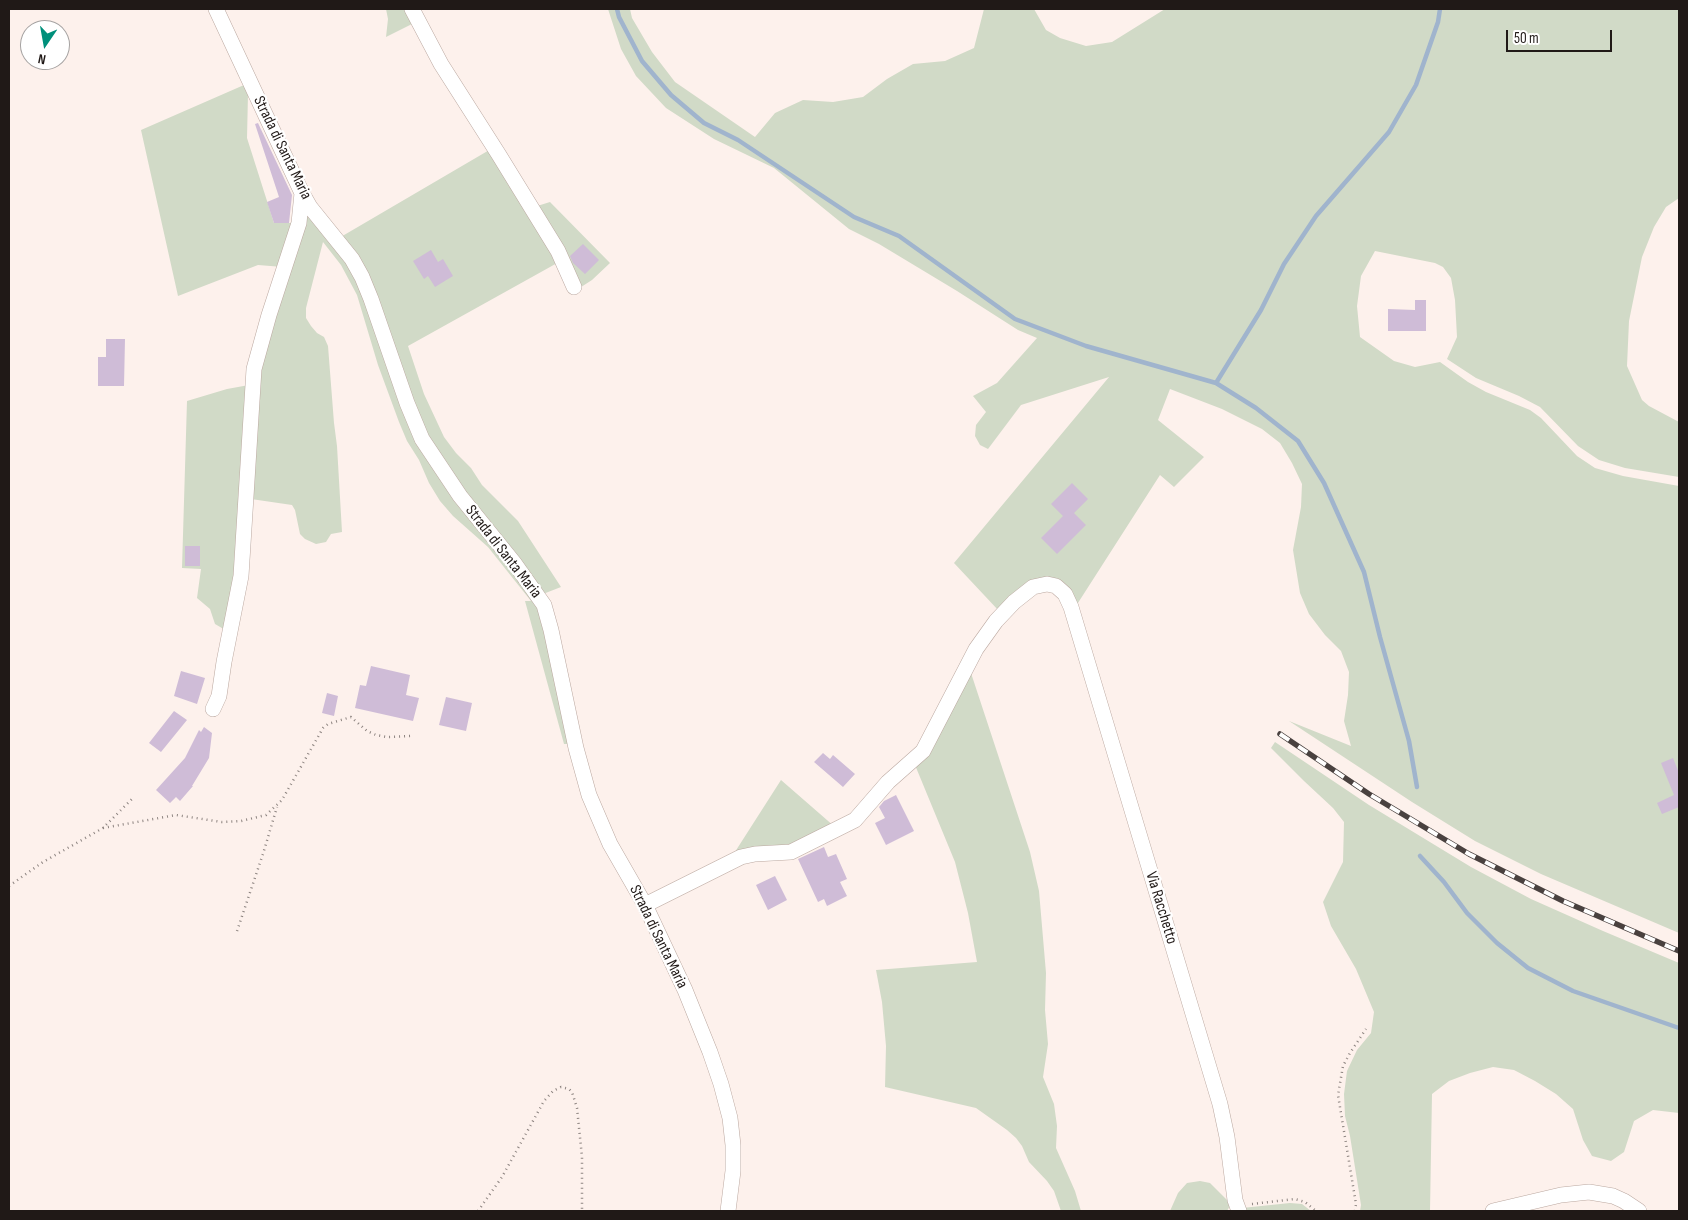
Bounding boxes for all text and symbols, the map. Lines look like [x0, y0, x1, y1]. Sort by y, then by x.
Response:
north arrow [20, 20, 70, 70]
scale bar [1508, 20, 1614, 52]
text: 50 m [1514, 29, 1539, 48]
text: N [37, 50, 47, 68]
street label: Strada di Santa Maria [249, 93, 315, 203]
street label: Strada di Santa Maria [461, 502, 545, 602]
street label: Via Racchetto [1141, 870, 1181, 946]
street label: Strada di Santa Maria [625, 882, 691, 992]

